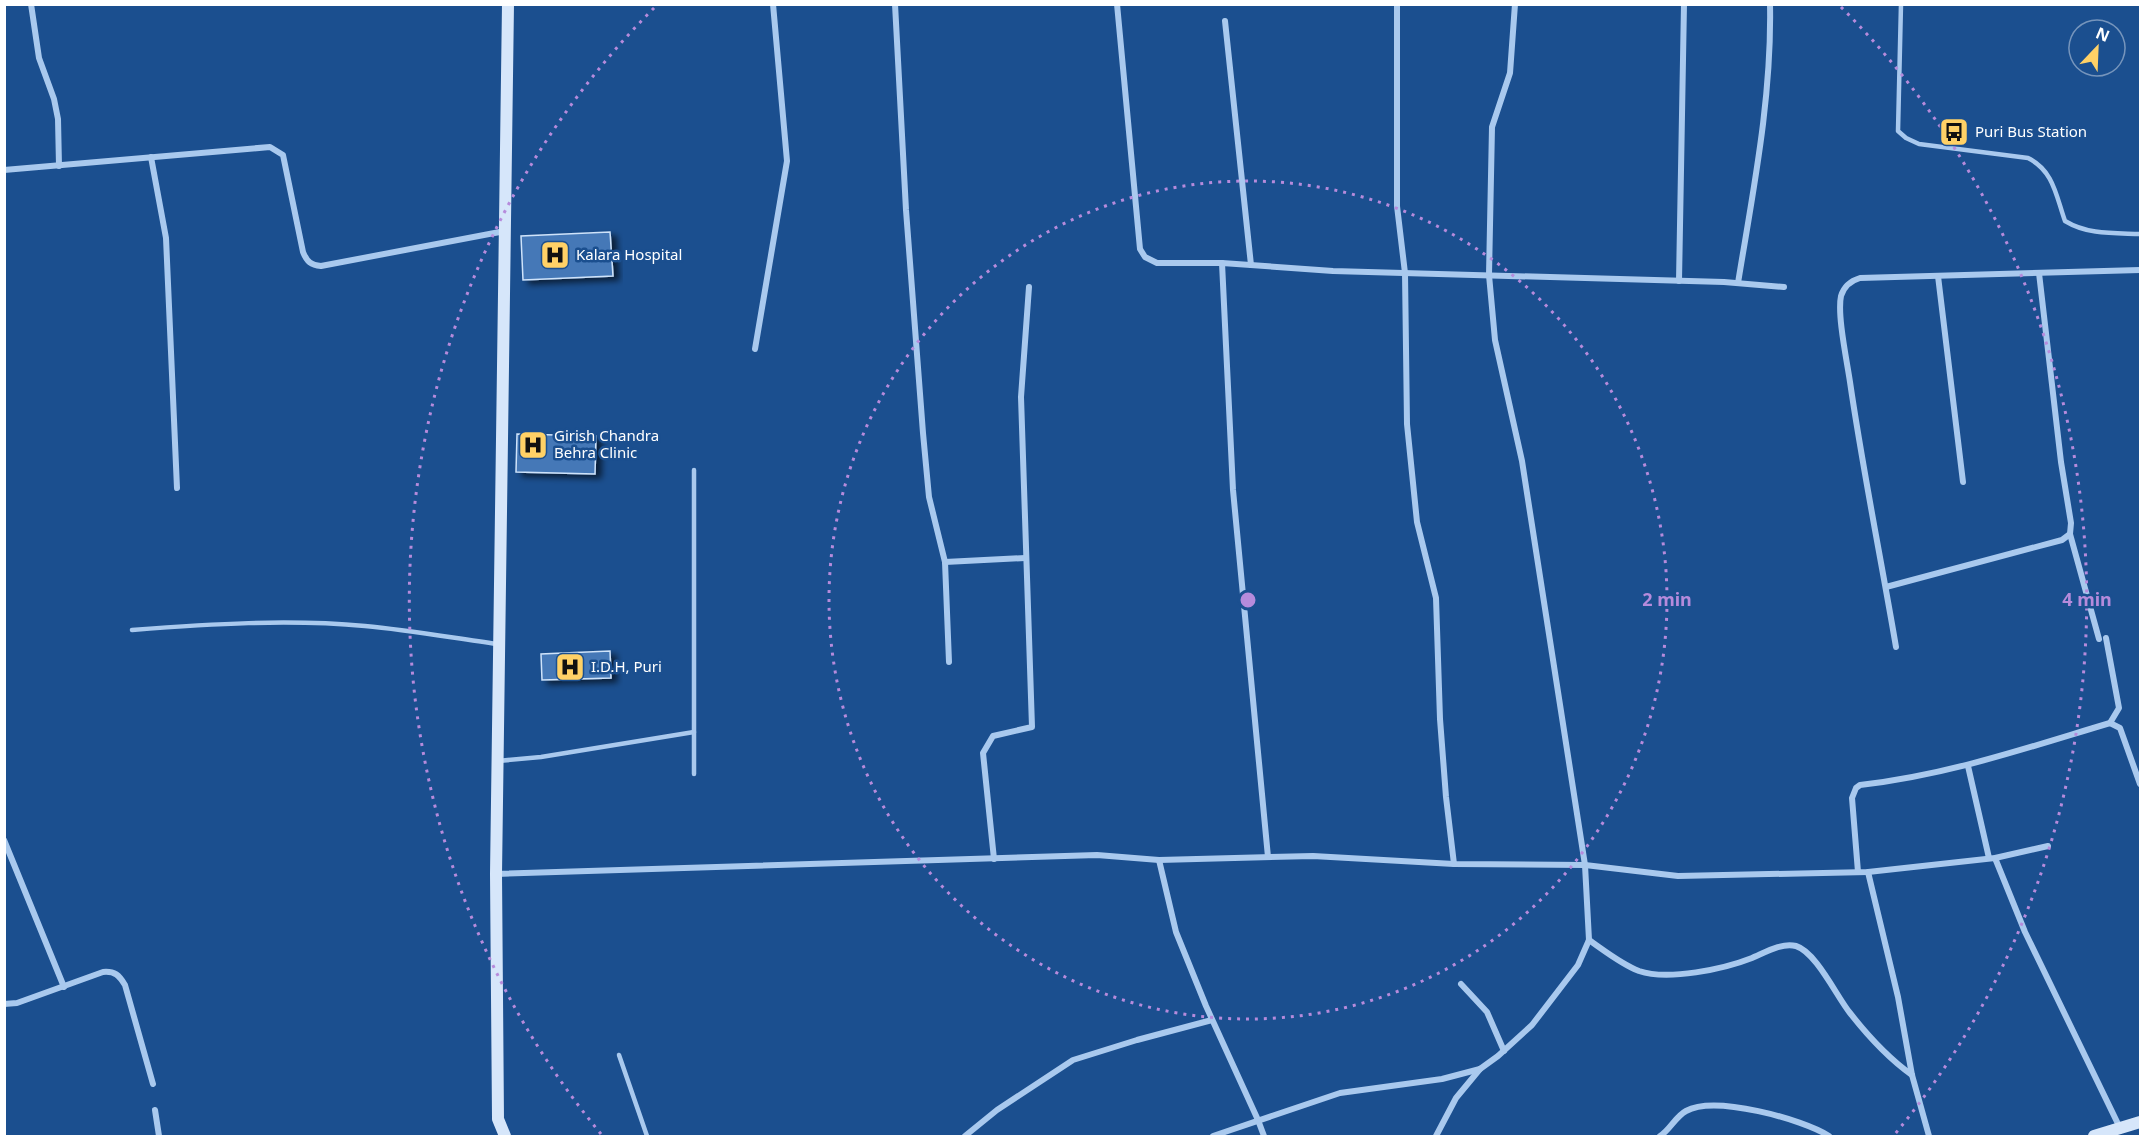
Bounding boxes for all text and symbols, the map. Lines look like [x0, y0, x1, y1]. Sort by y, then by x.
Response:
north arrow [2067, 18, 2127, 78]
text: N [2093, 22, 2113, 47]
bus stop icon: Puri Bus Station [1938, 116, 1970, 148]
place label: Puri Bus Station [1975, 121, 2087, 141]
hospital icon: Kalara Hospital [539, 239, 571, 271]
place label: Kalara Hospital [576, 244, 682, 264]
place label: Girish Chandra Behra Clinic [554, 425, 659, 462]
hospital icon: Girish Chandra Behra Clinic [517, 429, 549, 461]
text: 2 min [1642, 587, 1692, 611]
text: 4 min [2062, 587, 2112, 611]
centre of rings [1238, 590, 1258, 610]
hospital icon: I.D.H, Puri [554, 651, 586, 683]
place label: I.D.H, Puri [591, 656, 662, 676]

